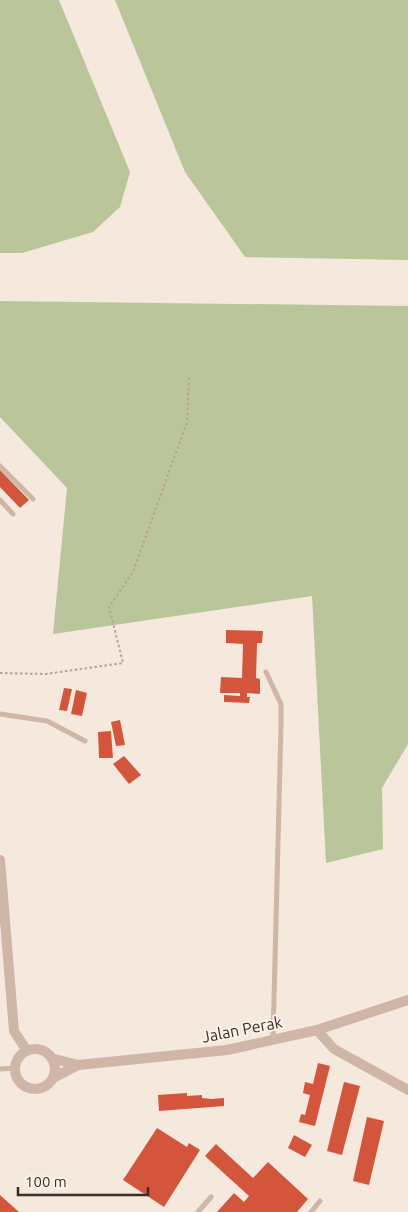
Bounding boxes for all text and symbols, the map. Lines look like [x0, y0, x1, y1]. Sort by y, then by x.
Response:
street label: Jalan Perak [200, 1012, 284, 1046]
scale bar [18, 1164, 148, 1196]
text: 100 m [25, 1173, 67, 1190]

